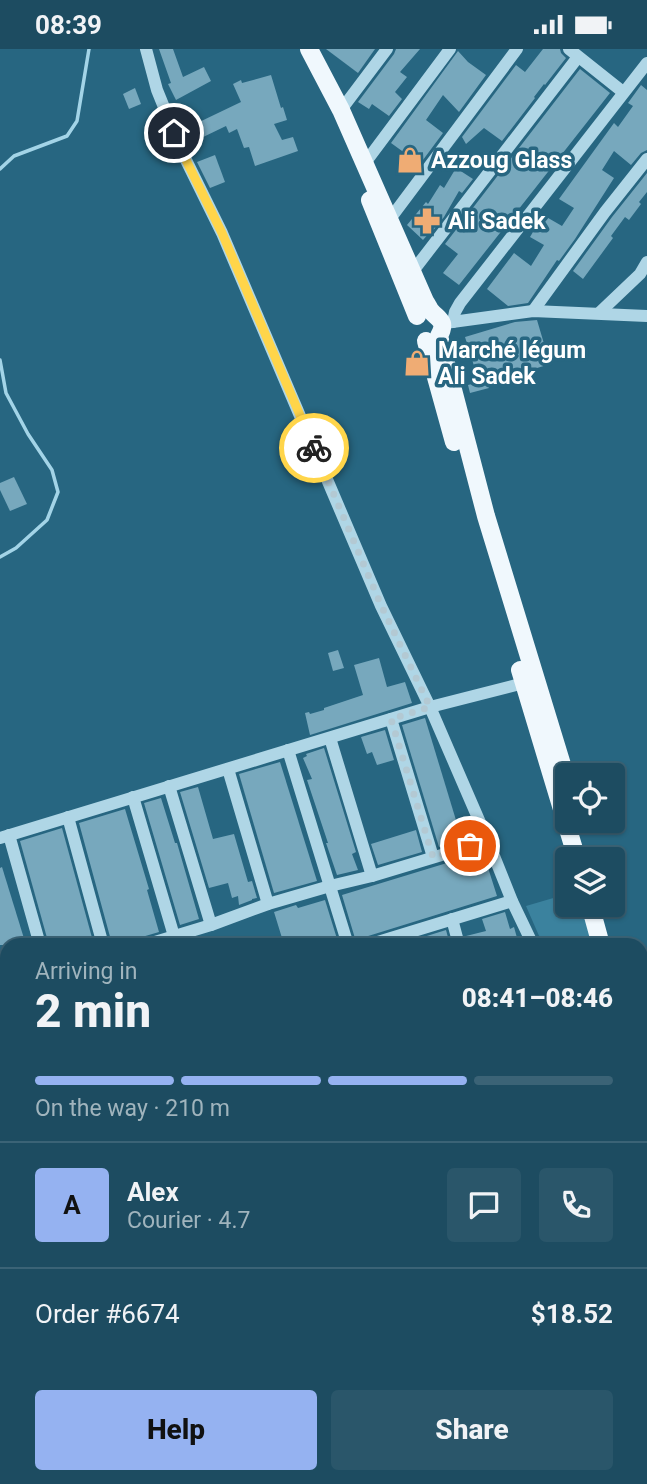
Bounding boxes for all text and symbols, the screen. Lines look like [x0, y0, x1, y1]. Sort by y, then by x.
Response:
text: 08:39 [35, 10, 102, 40]
pin [144, 103, 204, 163]
icon: home [155, 114, 193, 152]
shop icon: Azzoug Glass [395, 145, 425, 175]
place label: Azzoug Glass [431, 147, 572, 174]
pharmacy icon: Ali Sadek [412, 206, 442, 236]
place label: Ali Sadek [448, 208, 546, 235]
place label: Marché légum Ali Sadek [438, 337, 586, 390]
shop icon: Marché légum Ali Sadek [402, 348, 432, 378]
courier [279, 413, 349, 483]
icon: bike [295, 429, 333, 467]
map controls [555, 763, 625, 917]
button: locate [555, 763, 625, 833]
pin [440, 816, 500, 876]
icon: bag [451, 827, 489, 865]
button: layers [555, 847, 625, 917]
text: Arriving in [35, 958, 138, 985]
text: 08:41–08:46 [462, 983, 613, 1013]
text: 2 min [35, 984, 151, 1038]
text: On the way · 210 m [35, 1095, 230, 1122]
button: chat [447, 1168, 521, 1242]
button: phone [539, 1168, 613, 1242]
text: Alex [127, 1177, 179, 1207]
text: A [63, 1190, 81, 1220]
text: Courier · 4.7 [127, 1207, 250, 1234]
text: Order #6674 [35, 1299, 180, 1329]
text: $18.52 [531, 1299, 613, 1329]
button: Help [35, 1390, 317, 1470]
button: Share [331, 1390, 613, 1470]

